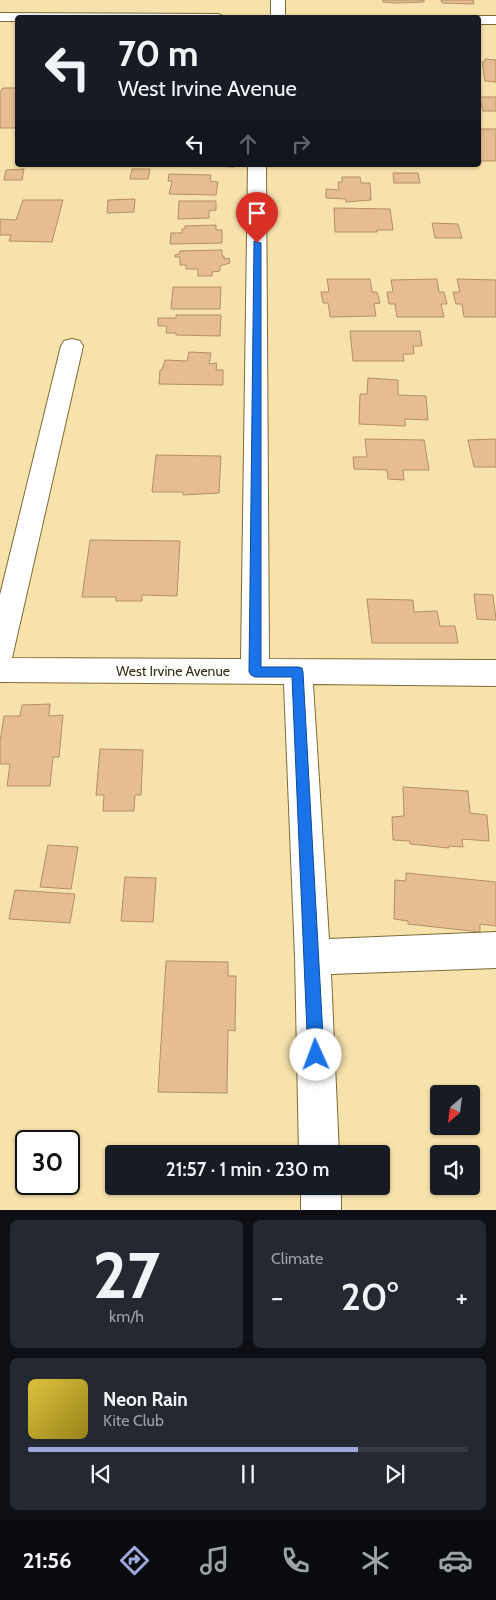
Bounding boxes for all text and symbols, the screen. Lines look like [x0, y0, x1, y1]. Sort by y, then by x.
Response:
text: 70 m [118, 32, 199, 75]
icon: left [35, 35, 100, 100]
text: West Irvine Avenue [118, 75, 297, 102]
icon: left [181, 130, 209, 158]
icon: ahead [234, 130, 262, 158]
icon: right [287, 130, 315, 158]
pin [236, 192, 278, 243]
icon: arrive [243, 199, 271, 227]
street label: West Irvine Avenue [116, 662, 230, 680]
position arrow [289, 1028, 341, 1080]
north arrow [430, 1085, 480, 1135]
map controls [430, 1085, 480, 1195]
speed limit sign: 30 [15, 1130, 80, 1195]
button: sound [430, 1145, 480, 1195]
text: 21:57 · 1 min · 230 m [166, 1158, 329, 1181]
text: 27 [93, 1235, 160, 1314]
text: Climate [271, 1249, 323, 1268]
text: 20° [341, 1273, 398, 1320]
text: − [271, 1280, 283, 1314]
text: + [456, 1280, 468, 1314]
text: km/h [109, 1307, 144, 1326]
text: Neon Rain [103, 1388, 188, 1411]
text: Kite Club [103, 1411, 164, 1430]
icon: previous [87, 1460, 115, 1488]
icon: pause [234, 1460, 262, 1488]
icon: next [381, 1460, 409, 1488]
icon: directions [117, 1543, 152, 1578]
icon: music [197, 1543, 232, 1578]
icon: phone [278, 1543, 313, 1578]
icon: climate [358, 1543, 393, 1578]
icon: car [438, 1543, 473, 1578]
text: 21:56 [23, 1547, 72, 1574]

